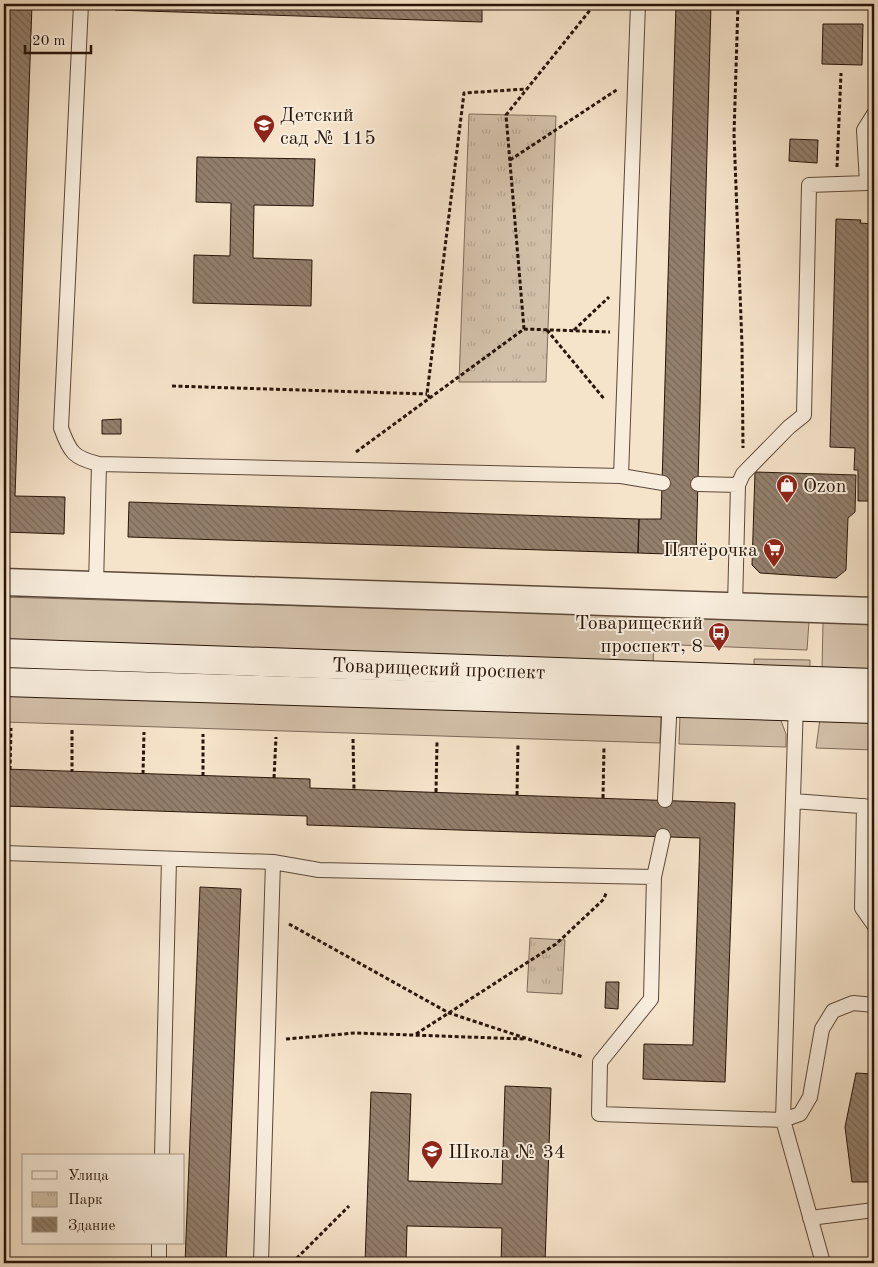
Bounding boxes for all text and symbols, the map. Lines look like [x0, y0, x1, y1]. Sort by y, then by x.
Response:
scale bar [25, 22, 91, 54]
text: 20 m [32, 34, 66, 49]
place label: Детский сад № 115 [280, 106, 376, 149]
school or university icon: Детский сад № 115 [252, 113, 276, 144]
shop icon: Ozon [775, 473, 799, 504]
place label: Ozon [803, 477, 847, 497]
supermarket icon: Пятёрочка [762, 537, 786, 568]
place label: Пятёрочка [663, 541, 758, 561]
place label: Товарищеский проспект, 8 [575, 614, 703, 657]
bus stop icon: Товарищеский проспект, 8 [707, 621, 731, 652]
street label: Товарищеский проспект [332, 656, 546, 684]
school or university icon: Школа № 34 [420, 1139, 444, 1170]
place label: Школа № 34 [448, 1143, 566, 1163]
legend [22, 1154, 185, 1244]
text: Улица [68, 1169, 109, 1184]
text: Парк [68, 1193, 103, 1208]
text: Здание [68, 1219, 115, 1234]

